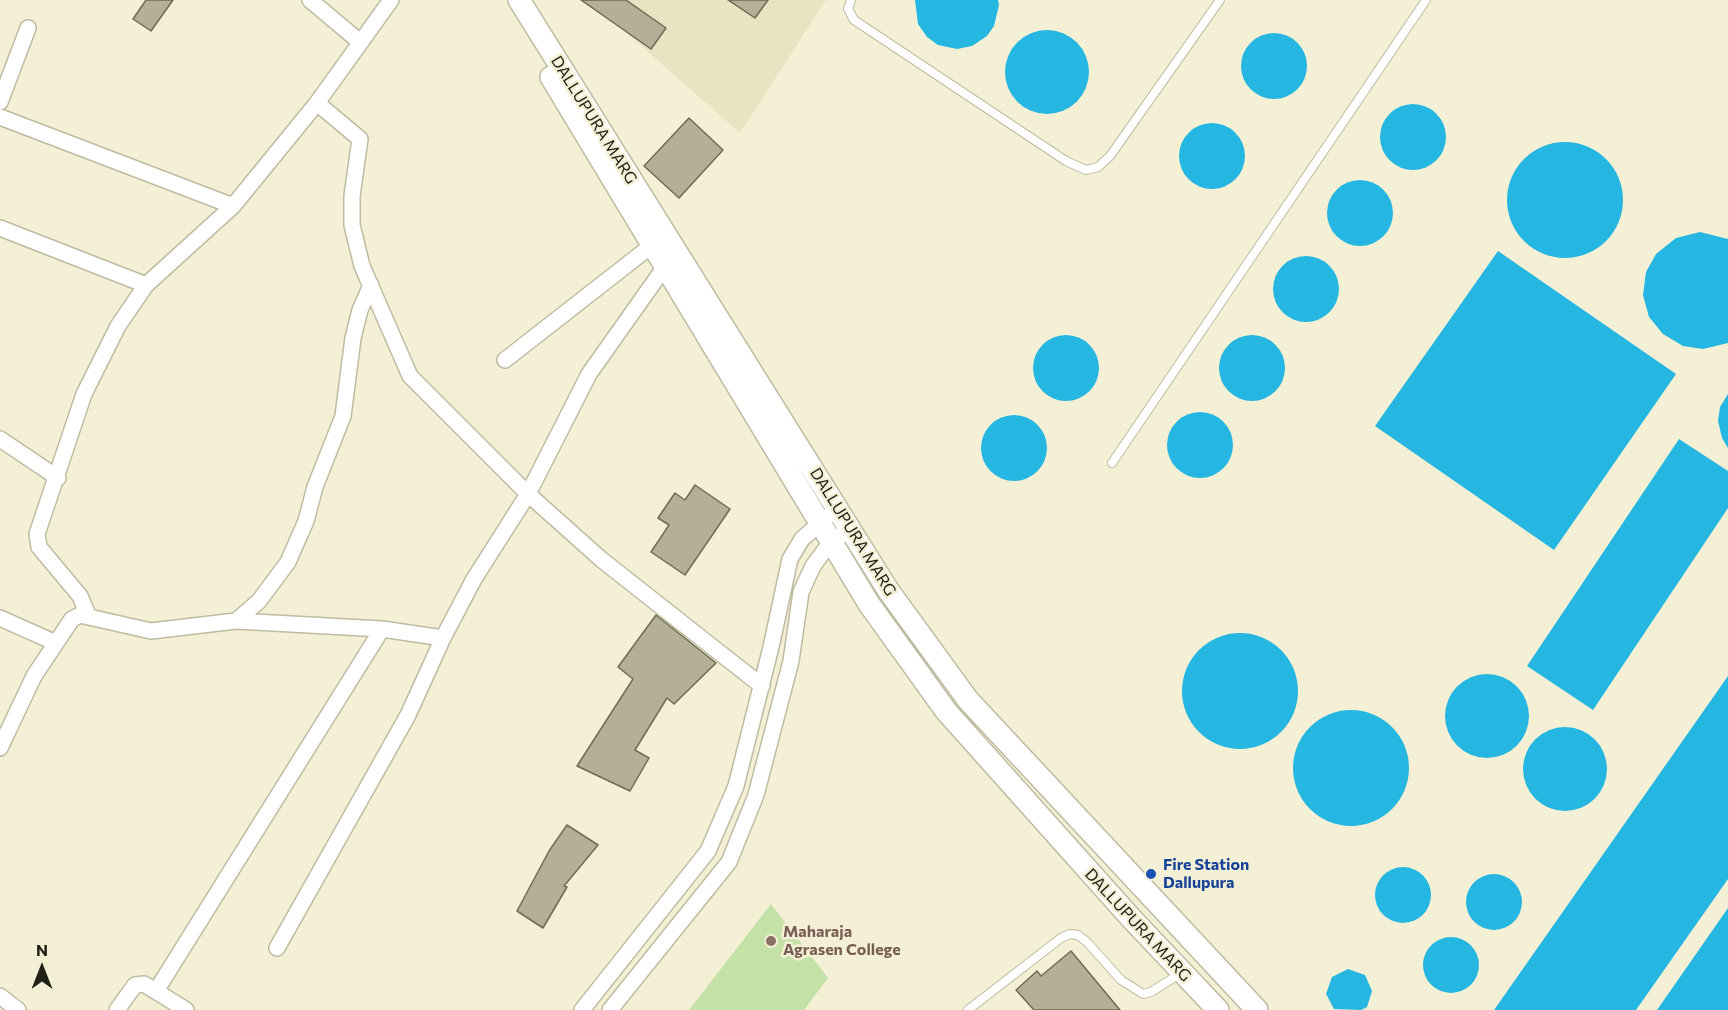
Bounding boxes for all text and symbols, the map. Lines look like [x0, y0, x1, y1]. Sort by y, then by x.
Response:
street label: DALLUPURA MARG [547, 52, 641, 188]
street label: DALLUPURA MARG [806, 464, 900, 600]
place label: Fire Station Dallupura [1163, 855, 1249, 893]
street label: DALLUPURA MARG [1081, 865, 1195, 985]
marker: Fire Station Dallupura [1144, 867, 1158, 881]
place label: Maharaja Agrasen College [783, 922, 901, 960]
marker: Maharaja Agrasen College [764, 934, 778, 948]
north arrow [12, 938, 72, 998]
text: N [36, 940, 48, 959]

